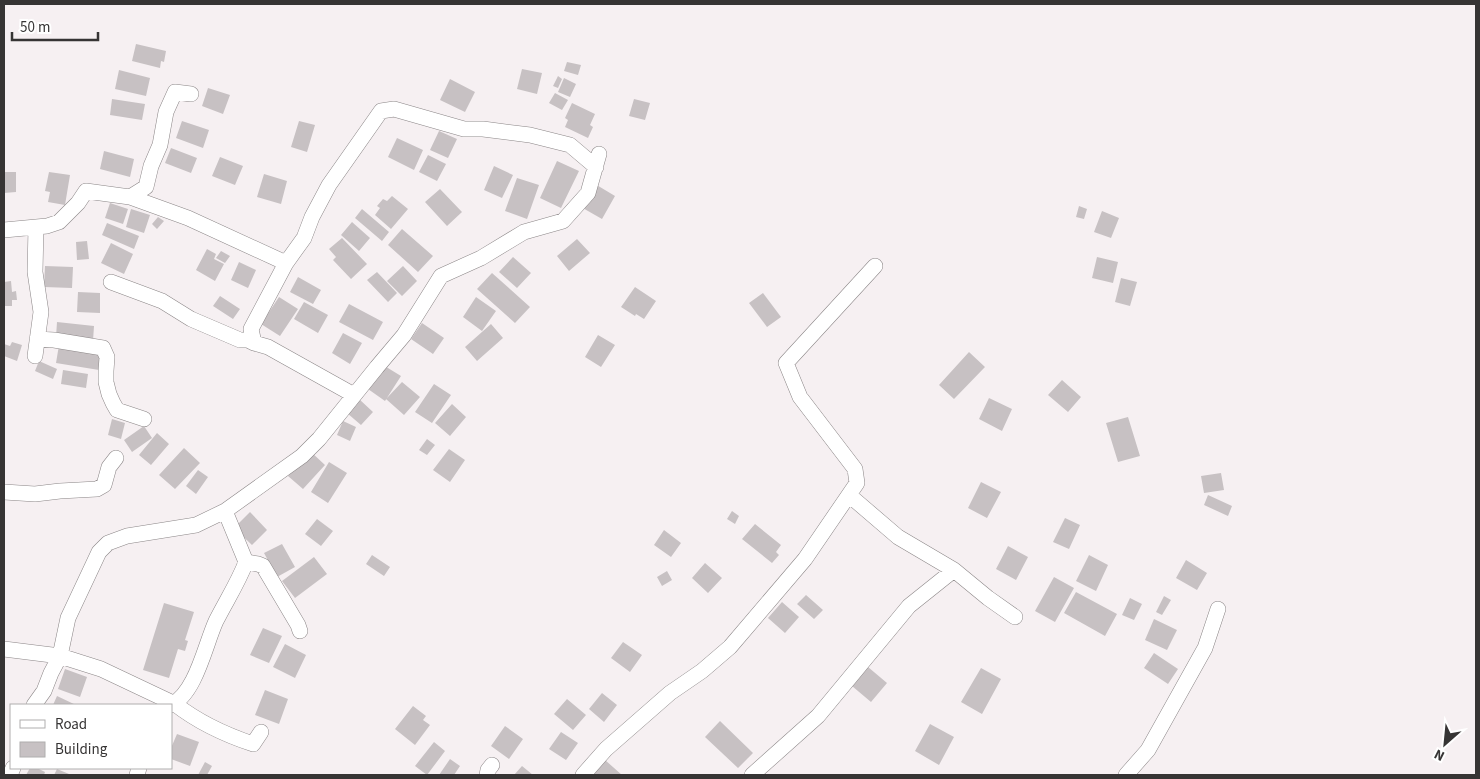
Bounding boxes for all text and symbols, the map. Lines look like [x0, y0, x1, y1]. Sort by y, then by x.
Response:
scale bar [12, 10, 99, 42]
text: 50 m [20, 17, 50, 38]
legend [10, 704, 172, 769]
text: Road [55, 714, 87, 735]
north arrow [1420, 719, 1470, 769]
text: Building [55, 739, 108, 760]
text: N [1431, 744, 1448, 766]

